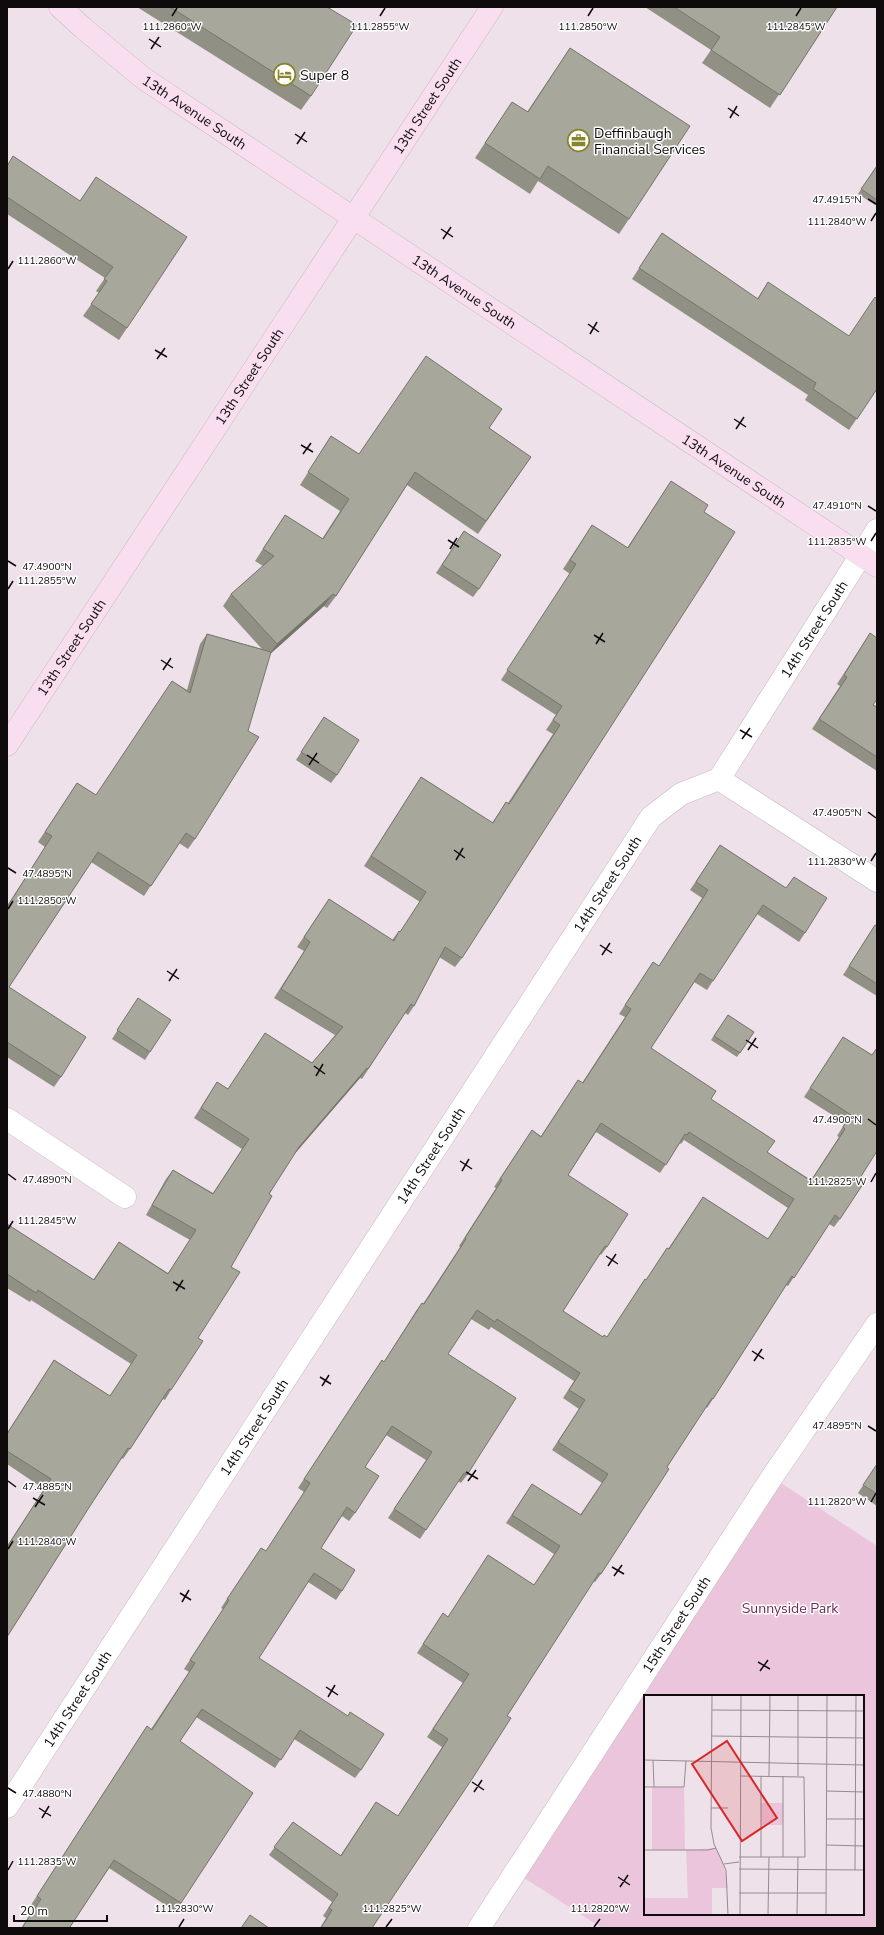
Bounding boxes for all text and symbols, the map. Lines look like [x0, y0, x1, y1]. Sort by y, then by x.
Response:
text: 111.2860°W [142, 20, 202, 34]
text: 111.2855°W [350, 20, 410, 34]
text: 111.2850°W [558, 20, 618, 34]
text: 111.2845°W [766, 20, 826, 34]
street label: 13th Street South [389, 54, 466, 158]
hotel icon: Super 8 [271, 62, 297, 88]
place label: Super 8 [300, 66, 349, 85]
street label: 13th Avenue South [138, 71, 250, 154]
place label: Deffinbaugh Financial Services [594, 124, 706, 159]
office icon: Deffinbaugh Financial Services [565, 128, 591, 154]
text: 47.4915°N [812, 193, 862, 207]
text: 111.2840°W [807, 215, 867, 229]
street label: 13th Avenue South [408, 250, 520, 334]
text: 111.2860°W [17, 254, 77, 268]
street label: 13th Street South [211, 325, 288, 429]
street label: 13th Avenue South [678, 430, 790, 513]
text: 47.4910°N [812, 499, 862, 513]
text: 111.2835°W [807, 535, 867, 549]
text: 47.4900°N [22, 560, 72, 574]
text: 111.2855°W [17, 574, 77, 588]
street label: 14th Street South [776, 577, 853, 682]
street label: 13th Street South [33, 595, 110, 700]
text: 47.4905°N [812, 806, 862, 820]
street label: 14th Street South [569, 832, 646, 937]
text: 111.2830°W [807, 855, 867, 869]
text: 47.4895°N [22, 867, 72, 881]
text: 111.2850°W [17, 894, 77, 908]
street label: 14th Street South [393, 1104, 470, 1208]
text: 47.4900°N [812, 1113, 862, 1127]
text: 47.4890°N [22, 1173, 72, 1187]
text: 111.2825°W [807, 1175, 867, 1189]
text: 111.2845°W [17, 1214, 77, 1228]
street label: 14th Street South [216, 1375, 293, 1480]
text: 47.4895°N [812, 1419, 862, 1433]
text: 47.4885°N [22, 1480, 72, 1494]
text: 111.2820°W [807, 1495, 867, 1509]
text: 111.2840°W [17, 1535, 77, 1549]
street label: 15th Street South [638, 1572, 715, 1677]
park label: Sunnyside Park [742, 1599, 839, 1618]
street label: 14th Street South [39, 1647, 116, 1751]
inset map [644, 1695, 864, 1915]
text: 47.4880°N [22, 1787, 72, 1801]
text: 111.2835°W [17, 1855, 77, 1869]
scale bar [14, 1897, 107, 1923]
text: 111.2830°W [154, 1902, 214, 1916]
text: 111.2825°W [362, 1902, 422, 1916]
text: 111.2820°W [570, 1902, 630, 1916]
text: 20 m [20, 1903, 48, 1919]

